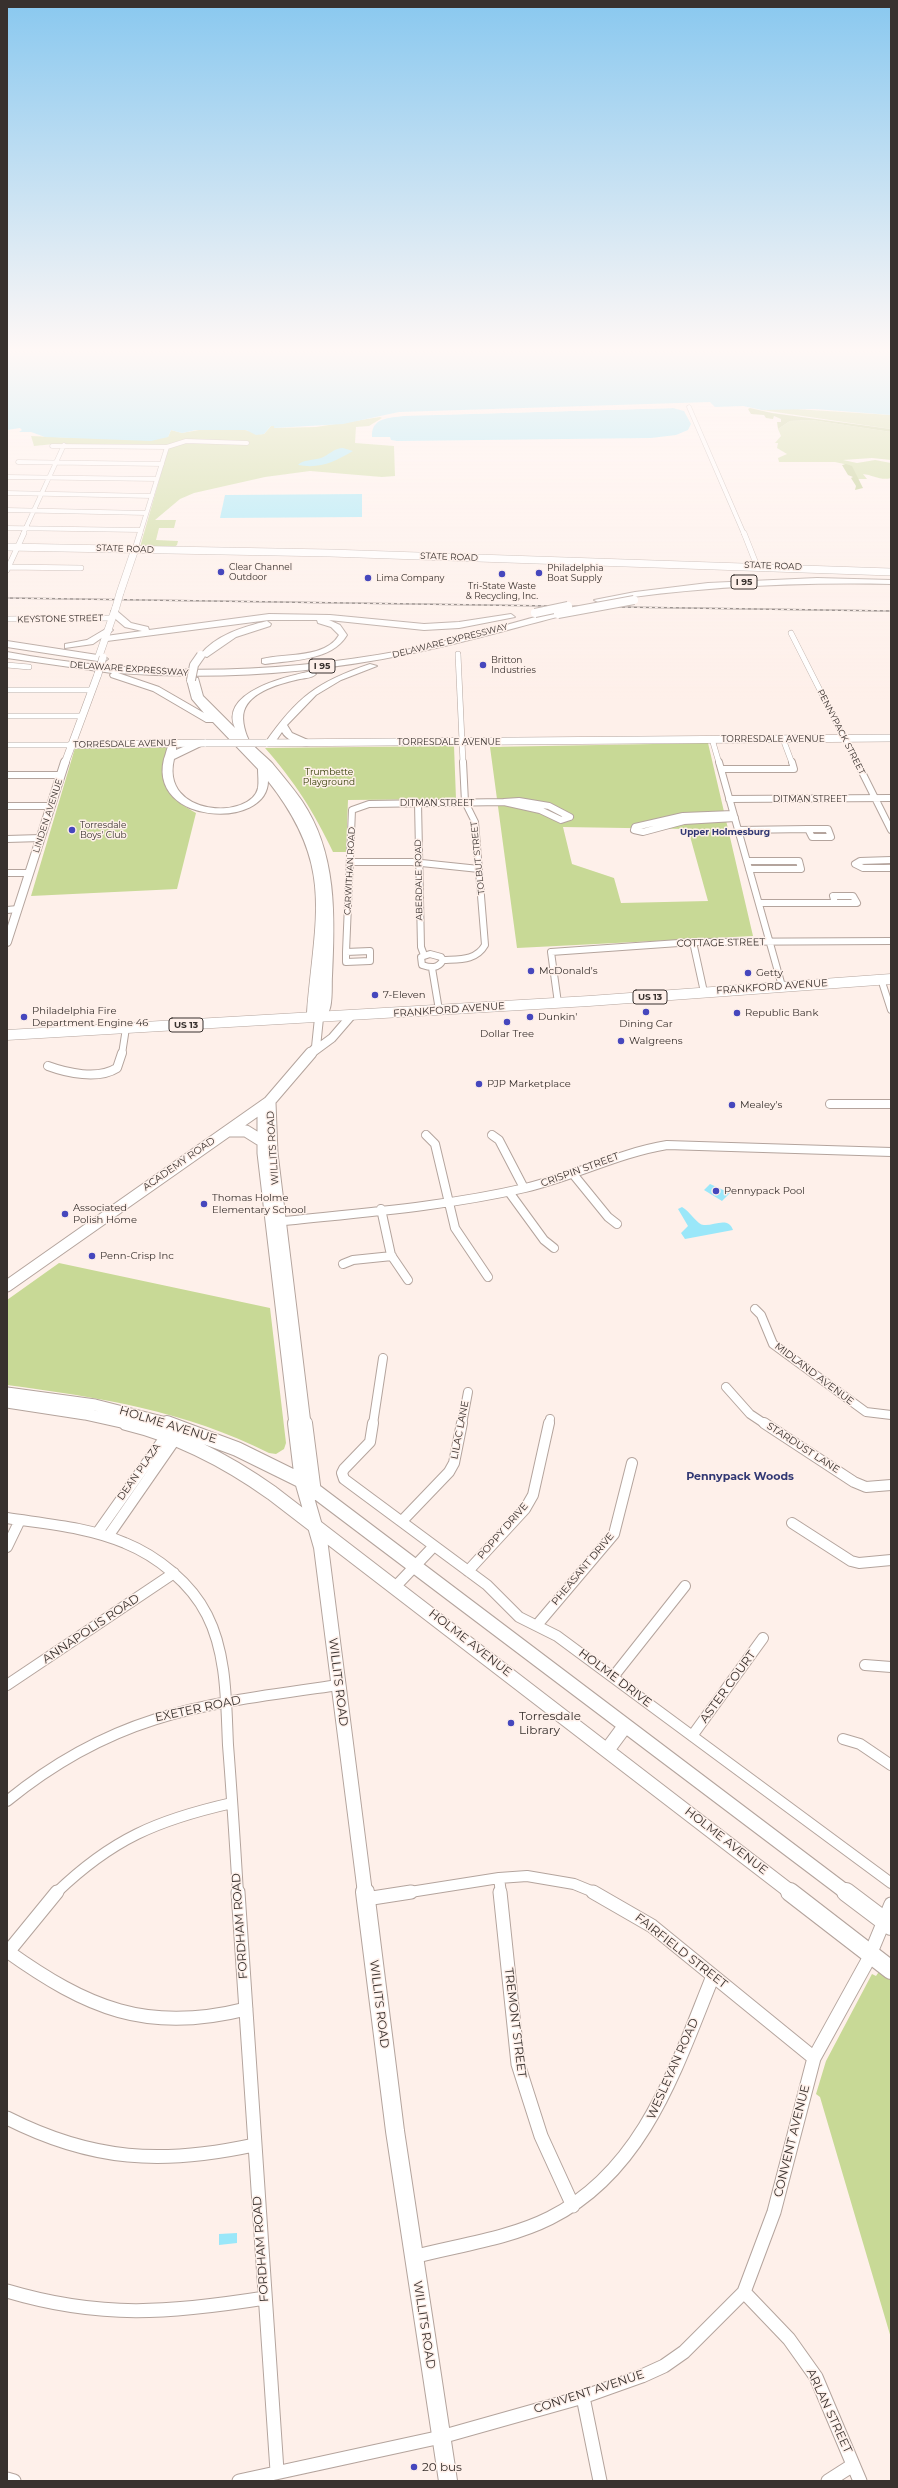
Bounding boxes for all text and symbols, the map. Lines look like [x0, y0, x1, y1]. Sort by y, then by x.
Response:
street label: STATE ROAD [96, 543, 154, 555]
street label: STATE ROAD [420, 551, 478, 563]
street label: STATE ROAD [744, 560, 802, 572]
place label: Clear Channel Outdoor [229, 562, 292, 583]
place label: Philadelphia Boat Supply [547, 563, 604, 584]
marker: Clear Channel Outdoor [216, 567, 226, 577]
marker: Philadelphia Boat Supply [534, 568, 544, 578]
marker: Tri-State Waste & Recycling, Inc. [497, 569, 507, 579]
marker: Lima Company [363, 573, 373, 583]
place label: Lima Company [376, 573, 444, 583]
road number: I 95 [731, 575, 757, 589]
place label: Tri-State Waste & Recycling, Inc. [466, 581, 538, 602]
street label: KEYSTONE STREET [17, 613, 103, 625]
street label: DELAWARE EXPRESSWAY [391, 621, 509, 661]
place label: Britton Industries [491, 655, 536, 676]
street label: DELAWARE EXPRESSWAY [69, 659, 189, 679]
road number: I 95 [309, 659, 335, 673]
marker: Britton Industries [478, 660, 488, 670]
street label: PENNYPACK STREET [815, 688, 867, 776]
street label: TORRESDALE AVENUE [721, 734, 825, 744]
street label: TORRESDALE AVENUE [397, 737, 501, 747]
street label: TORRESDALE AVENUE [73, 738, 177, 750]
park label: Trumbette Playground [303, 767, 355, 788]
street label: LINDEN AVENUE [31, 778, 65, 854]
street label: DITMAN STREET [773, 794, 847, 804]
street label: DITMAN STREET [400, 798, 474, 808]
place label: Torresdale Boys' Club [80, 820, 127, 841]
street label: TOLBUT STREET [469, 821, 487, 895]
marker: Torresdale Boys' Club [67, 825, 77, 835]
street label: CARWITHAN ROAD [342, 827, 358, 915]
district label: Upper Holmesburg [680, 827, 770, 837]
street label: ABERDALE ROAD [413, 839, 425, 921]
street label: COTTAGE STREET [677, 936, 765, 950]
place label: McDonald's [539, 965, 598, 977]
marker: McDonald's [526, 966, 536, 976]
place label: Getty [756, 967, 783, 979]
marker: Getty [743, 968, 753, 978]
street label: FRANKFORD AVENUE [716, 977, 828, 997]
place label: 7-Eleven [383, 989, 426, 1001]
marker: 7-Eleven [370, 990, 380, 1000]
road number: US 13 [633, 990, 667, 1004]
street label: FRANKFORD AVENUE [393, 1000, 505, 1020]
place label: Philadelphia Fire Department Engine 46 [32, 1005, 148, 1028]
marker: Dining Car [641, 1007, 651, 1017]
place label: Republic Bank [745, 1007, 818, 1019]
marker: Republic Bank [732, 1008, 742, 1018]
place label: Dunkin' [538, 1011, 577, 1023]
marker: Philadelphia Fire Department Engine 46 [19, 1012, 29, 1022]
marker: Dunkin' [525, 1012, 535, 1022]
marker: Dollar Tree [502, 1017, 512, 1027]
road number: US 13 [169, 1018, 203, 1032]
place label: Dining Car [619, 1018, 673, 1030]
place label: Dollar Tree [480, 1028, 534, 1040]
place label: Walgreens [629, 1035, 683, 1047]
marker: Walgreens [616, 1036, 626, 1046]
place label: PJP Marketplace [487, 1078, 571, 1090]
marker: PJP Marketplace [474, 1079, 484, 1089]
place label: Mealey's [740, 1099, 782, 1111]
marker: Mealey's [727, 1100, 737, 1110]
street label: WILLITS ROAD [264, 1111, 282, 1185]
street label: ACADEMY ROAD [141, 1135, 217, 1193]
street label: CRISPIN STREET [539, 1150, 621, 1190]
place label: Pennypack Pool [724, 1185, 805, 1197]
marker: Pennypack Pool [711, 1186, 721, 1196]
place label: Thomas Holme Elementary School [212, 1192, 306, 1216]
marker: Thomas Holme Elementary School [199, 1199, 209, 1209]
place label: Associated Polish Home [73, 1202, 137, 1226]
marker: Associated Polish Home [60, 1209, 70, 1219]
place label: Penn-Crisp Inc [100, 1250, 174, 1262]
marker: Penn-Crisp Inc [87, 1251, 97, 1261]
street label: MIDLAND AVENUE [772, 1340, 856, 1408]
street label: LILAC LANE [448, 1400, 472, 1460]
street label: HOLME AVENUE [118, 1403, 218, 1447]
street label: STARDUST LANE [764, 1420, 842, 1476]
street label: DEAN PLAZA [115, 1441, 163, 1503]
district label: Pennypack Woods [686, 1470, 794, 1484]
street label: POPPY DRIVE [475, 1500, 531, 1562]
street label: PHEASANT DRIVE [549, 1530, 617, 1608]
street label: ANNAPOLIS ROAD [40, 1591, 142, 1667]
street label: HOLME AVENUE [426, 1606, 514, 1680]
street label: WILLITS ROAD [325, 1637, 351, 1727]
street label: HOLME DRIVE [576, 1646, 654, 1710]
street label: ASTER COURT [697, 1648, 759, 1726]
street label: EXETER ROAD [154, 1693, 242, 1725]
place label: Torresdale Library [519, 1709, 581, 1737]
marker: Torresdale Library [506, 1718, 516, 1728]
street label: HOLME AVENUE [682, 1804, 770, 1878]
street label: FORDHAM ROAD [229, 1873, 251, 1979]
street label: FAIRFIELD STREET [632, 1910, 730, 1992]
street label: WILLITS ROAD [366, 1959, 392, 2049]
street label: TREMONT STREET [501, 1967, 529, 2079]
street label: WESLEYAN ROAD [644, 2016, 702, 2122]
street label: CONVENT AVENUE [771, 2083, 813, 2199]
street label: FORDHAM ROAD [250, 2196, 272, 2302]
street label: WILLITS ROAD [410, 2280, 438, 2370]
street label: ARLAN STREET [803, 2366, 855, 2456]
street label: CONVENT AVENUE [532, 2367, 646, 2417]
place label: 20 bus [422, 2460, 462, 2474]
marker: 20 bus [409, 2462, 419, 2472]

